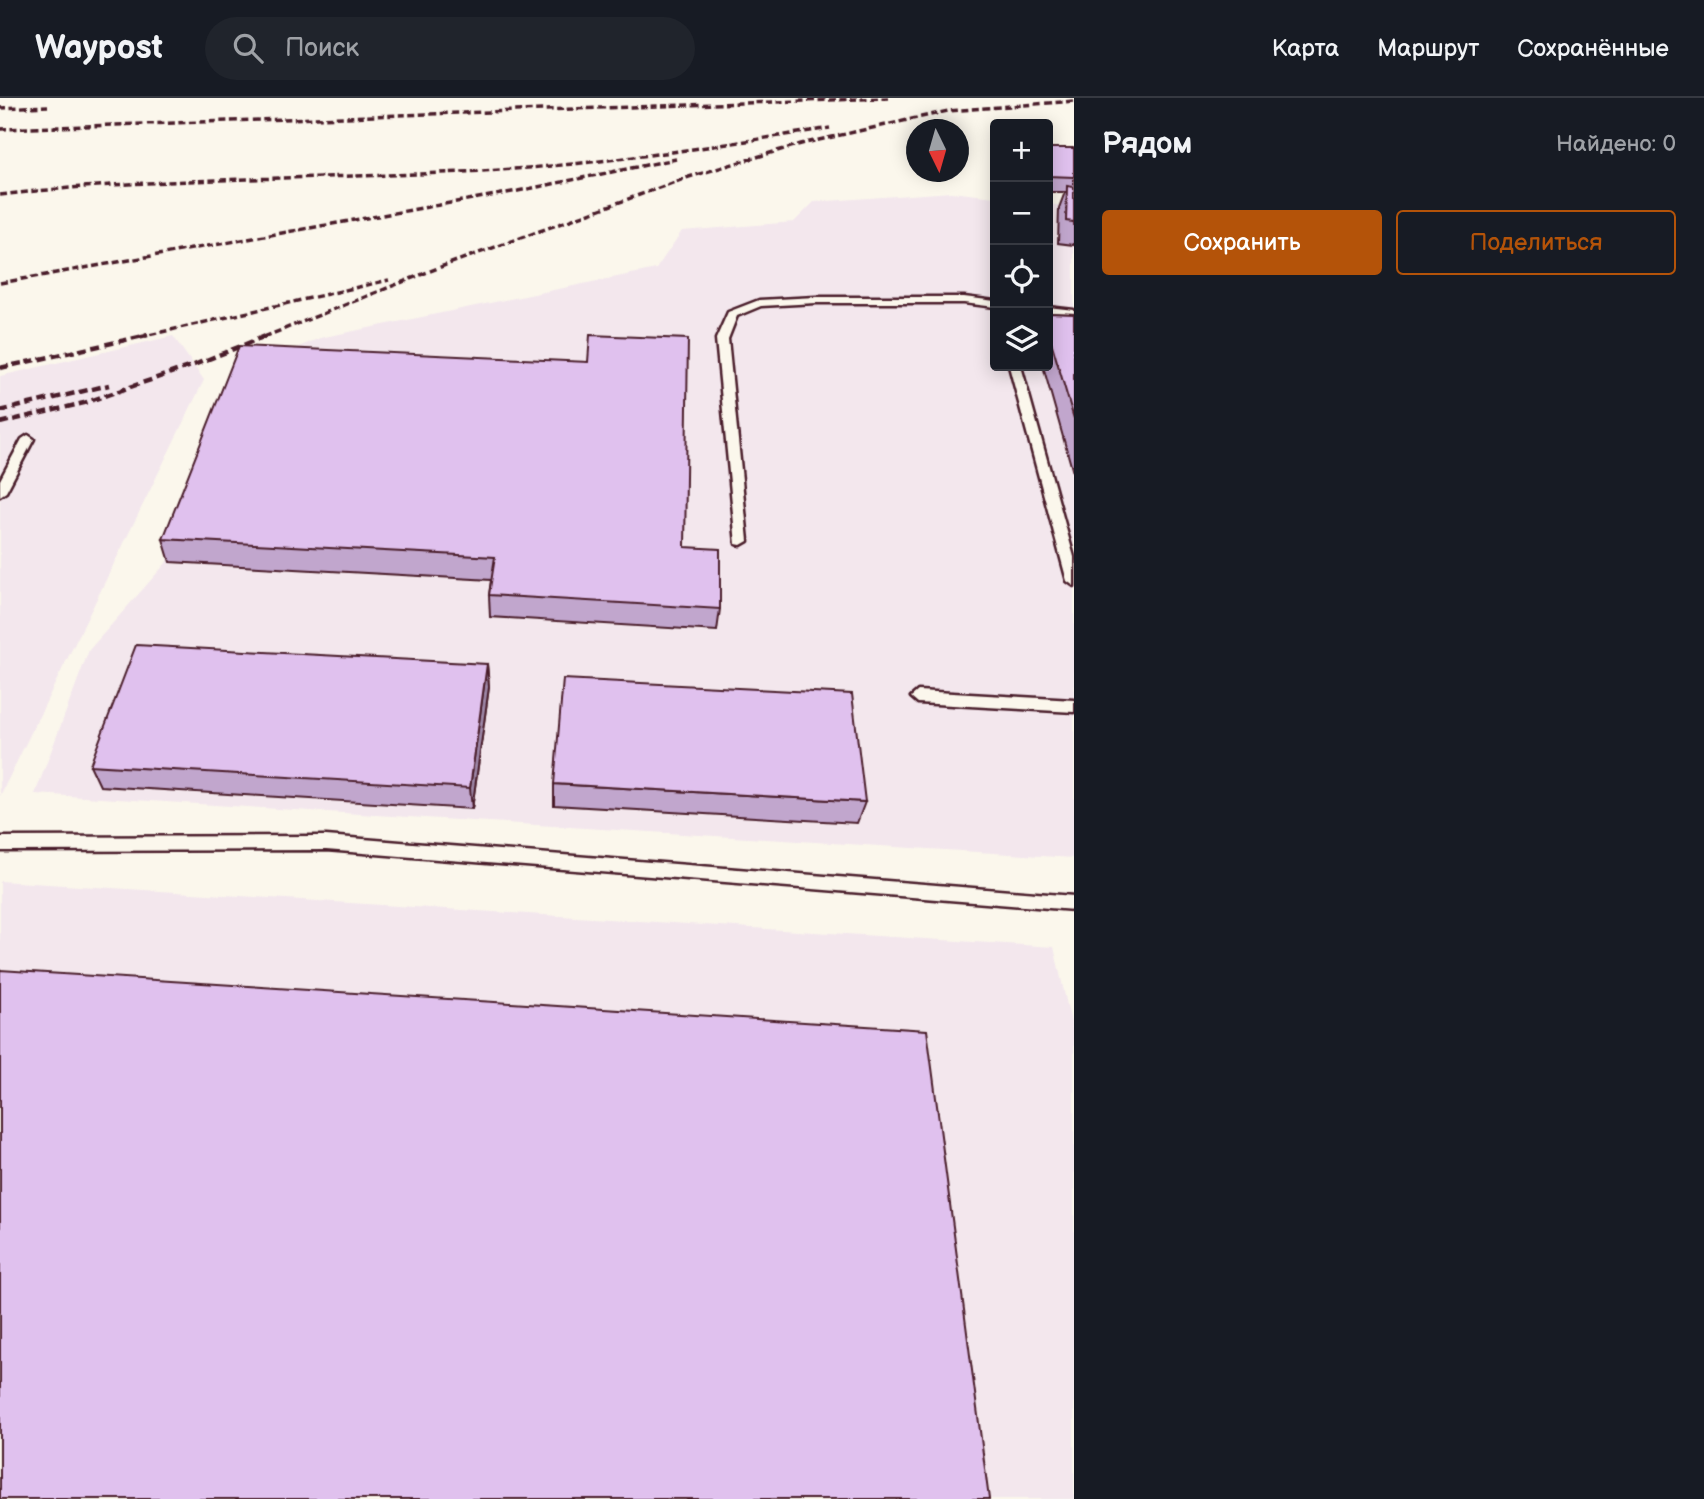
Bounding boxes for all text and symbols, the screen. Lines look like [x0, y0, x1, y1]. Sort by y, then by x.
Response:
search box [205, 17, 695, 80]
text: Waypost [35, 28, 163, 68]
icon: search [229, 29, 267, 67]
text: Поиск [285, 33, 359, 64]
text: Карта [1272, 34, 1339, 63]
text: Маршрут [1377, 34, 1479, 63]
text: Сохранённые [1517, 34, 1669, 63]
north arrow [906, 119, 969, 182]
map controls [990, 119, 1053, 371]
button: + [990, 119, 1053, 182]
text: Рядом [1102, 126, 1192, 162]
text: Найдено: 0 [1556, 130, 1676, 158]
button: − [990, 182, 1053, 245]
button: Сохранить [1102, 210, 1382, 275]
button: Поделиться [1396, 210, 1676, 275]
button: locate [990, 245, 1053, 308]
button: layers [990, 308, 1053, 371]

